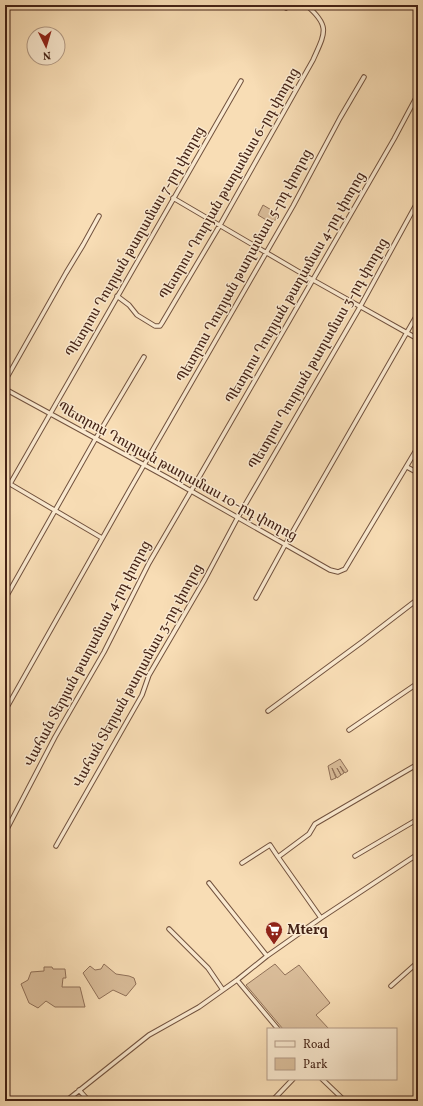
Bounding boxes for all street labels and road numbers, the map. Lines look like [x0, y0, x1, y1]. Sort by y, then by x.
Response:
street label: Պետրոս Դուրյան թաղամաս 6-րդ փողոց [156, 65, 304, 303]
street label: Պետրոս Դուրյան թաղամաս 7-րդ փողոց [62, 123, 210, 361]
street label: Պետրոս Դուրյան թաղամաս 5-րդ փողոց [173, 146, 317, 386]
street label: Պետրոս Դուրյան թաղամաս 4-րդ փողոց [221, 168, 371, 408]
street label: Պետրոս Դուրյան թաղամաս 3-րդ փողոց [245, 235, 393, 473]
street label: Պետրոս Դուրյան թաղամաս 10-րդ փողոց [54, 398, 300, 546]
street label: Վահան Տերյան թաղամաս 4-րդ փողոց [20, 537, 156, 771]
street label: Վահան Տերյան թաղամաս 3-րդ փողոց [68, 561, 208, 791]

